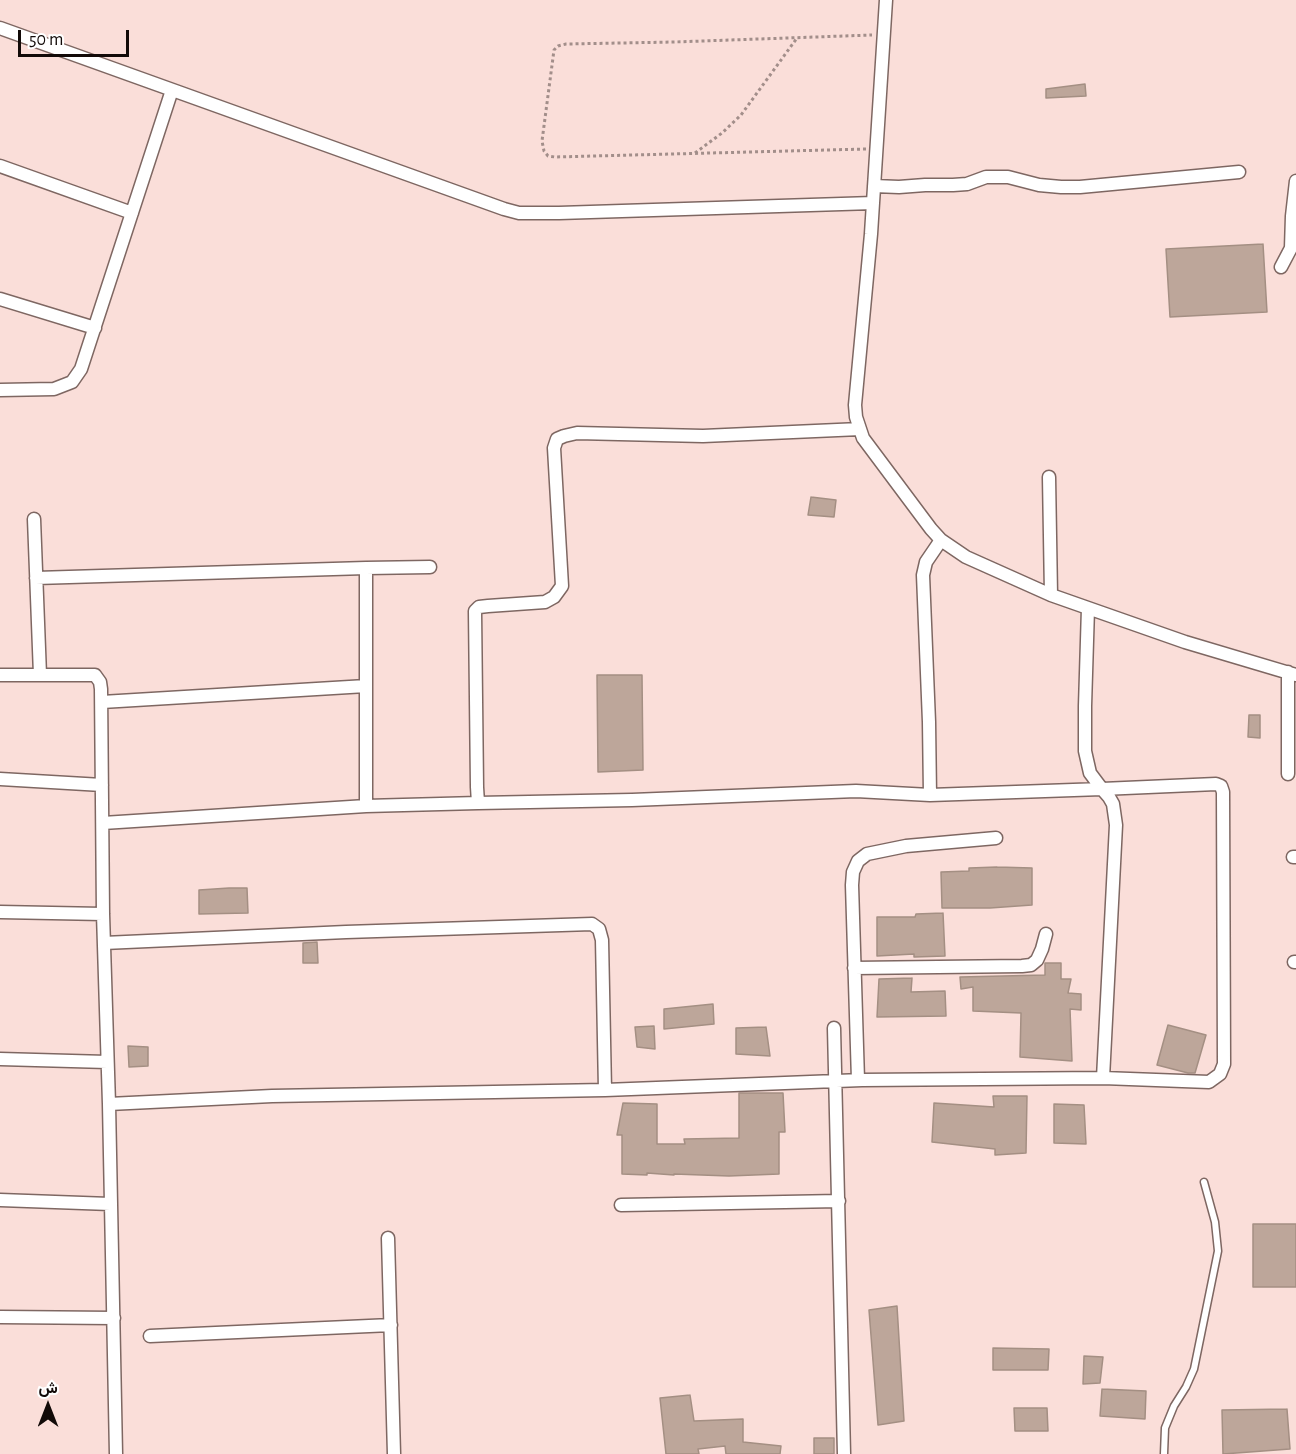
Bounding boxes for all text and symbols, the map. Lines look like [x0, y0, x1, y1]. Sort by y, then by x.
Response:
scale bar [21, 18, 132, 56]
text: 50 m [29, 31, 63, 49]
north arrow [18, 1376, 78, 1436]
text: ش [38, 1380, 58, 1396]

